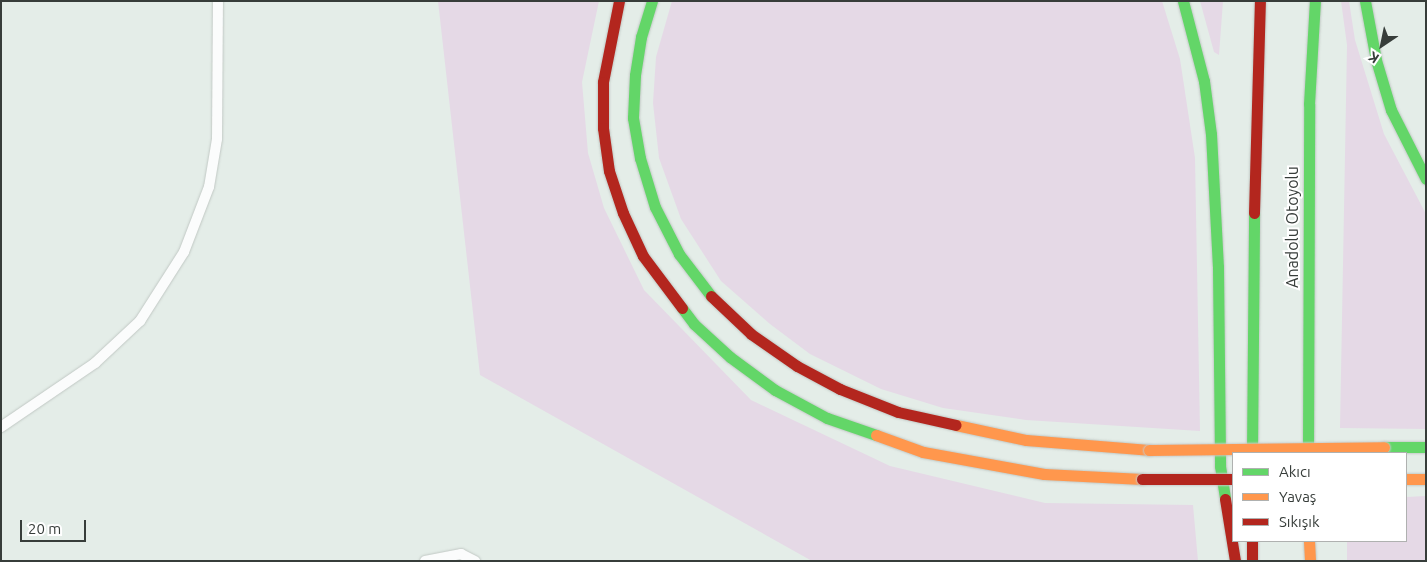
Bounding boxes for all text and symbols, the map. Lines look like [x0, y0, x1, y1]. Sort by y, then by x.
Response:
north arrow [1357, 20, 1407, 70]
text: K [1365, 48, 1382, 67]
street label: Anadolu Otoyolu [1282, 166, 1302, 288]
legend [1232, 452, 1407, 542]
text: Akıcı [1279, 463, 1311, 480]
text: Yavaş [1279, 488, 1316, 505]
scale bar [22, 510, 89, 542]
text: Sıkışık [1279, 513, 1319, 530]
text: 20 m [28, 520, 61, 537]

